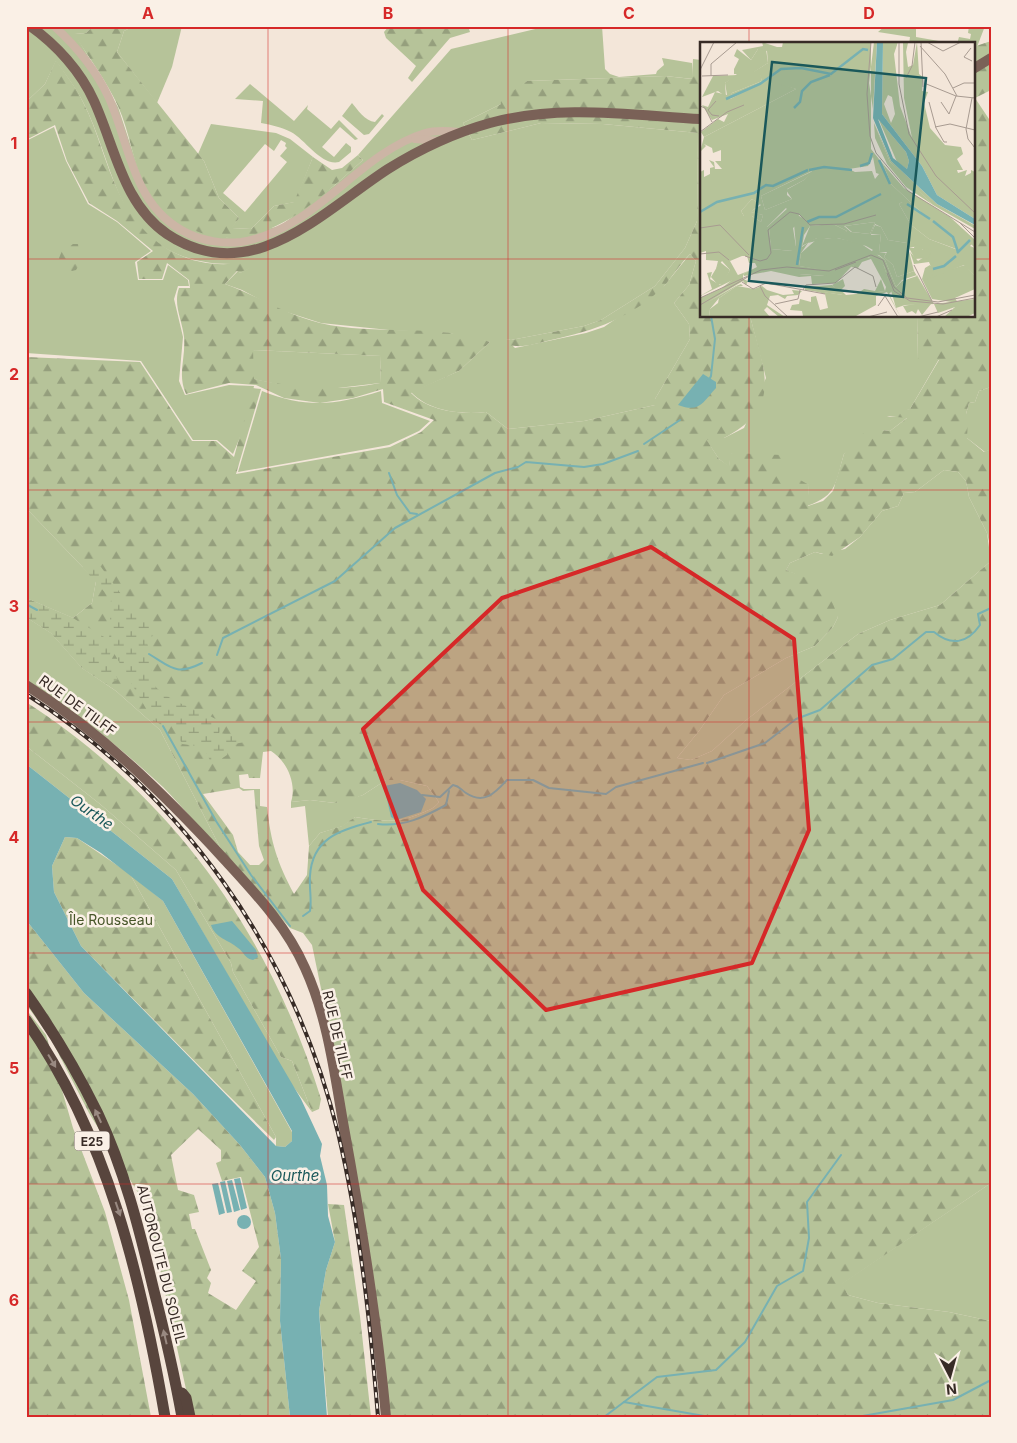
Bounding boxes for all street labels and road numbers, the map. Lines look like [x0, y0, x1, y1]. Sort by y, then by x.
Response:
street label: RUE DE TILFF [36, 671, 120, 739]
street label: RUE DE TILFF [319, 989, 357, 1081]
road number: E25 [74, 1132, 110, 1150]
street label: AUTOROUTE DU SOLEIL [134, 1183, 190, 1345]

